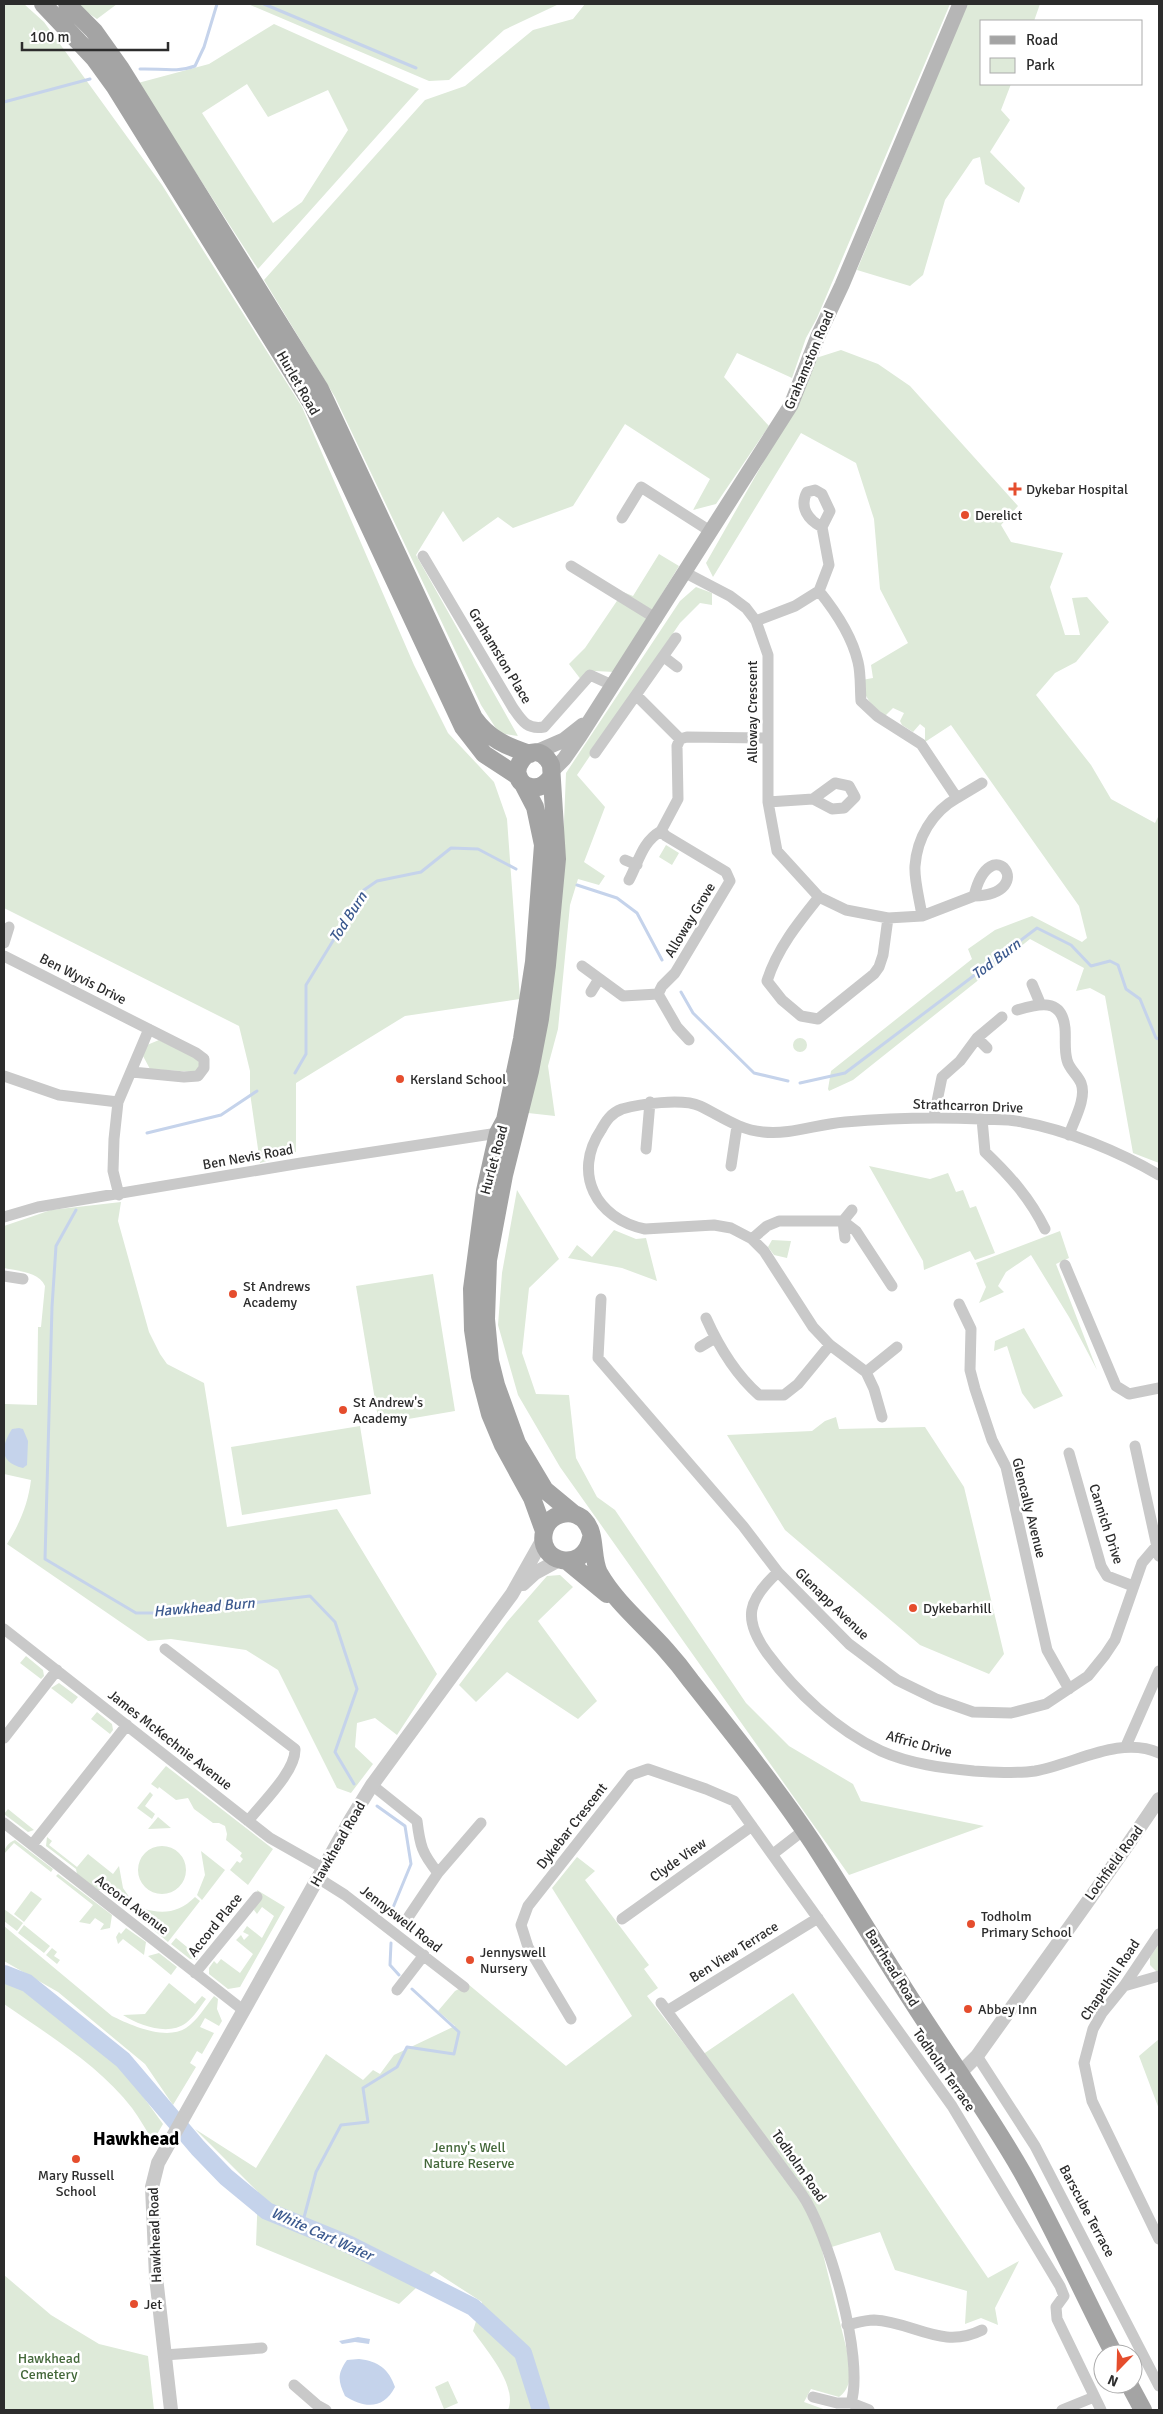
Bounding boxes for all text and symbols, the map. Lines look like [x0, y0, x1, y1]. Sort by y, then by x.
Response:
scale bar [22, 20, 169, 52]
legend [980, 20, 1143, 85]
text: 100 m [30, 28, 70, 46]
text: Road [1026, 31, 1058, 49]
text: Park [1026, 56, 1055, 74]
street label: Grahamston Road [780, 308, 838, 412]
street label: Hurlet Road [273, 348, 323, 418]
place label: Dykebar Hospital [1026, 481, 1128, 498]
marker: Dykebar Hospital [1008, 482, 1022, 496]
place label: Derelict [975, 507, 1022, 524]
marker: Derelict [959, 509, 971, 521]
street label: Grahamston Place [465, 605, 535, 707]
street label: Alloway Crescent [744, 661, 761, 763]
street label: Alloway Grove [661, 880, 719, 960]
water label: Tod Burn [325, 888, 371, 945]
water label: Tod Burn [968, 934, 1024, 983]
street label: Ben Wyvis Drive [37, 950, 129, 1008]
place label: Kersland School [410, 1071, 506, 1088]
marker: Kersland School [394, 1073, 406, 1085]
street label: Strathcarron Drive [913, 1096, 1023, 1116]
street label: Hurlet Road [477, 1123, 511, 1197]
street label: Ben Nevis Road [201, 1141, 295, 1173]
place label: St Andrews Academy [243, 1278, 310, 1311]
marker: St Andrews Academy [227, 1288, 239, 1300]
place label: St Andrew's Academy [353, 1394, 423, 1427]
marker: St Andrew's Academy [337, 1404, 349, 1416]
street label: Glencally Avenue [1008, 1456, 1050, 1560]
street label: Cannich Drive [1085, 1482, 1127, 1566]
street label: Glenapp Avenue [791, 1564, 873, 1644]
water label: Hawkhead Burn [153, 1594, 256, 1620]
place label: Dykebarhill [923, 1600, 992, 1617]
marker: Dykebarhill [907, 1602, 919, 1614]
street label: James McKechnie Avenue [105, 1686, 235, 1794]
street label: Affric Drive [884, 1727, 954, 1761]
street label: Dykebar Crescent [533, 1779, 611, 1872]
street label: Hawkhead Road [307, 1798, 369, 1890]
street label: Lochfield Road [1081, 1822, 1147, 1904]
street label: Clyde View [646, 1834, 710, 1886]
street label: Accord Avenue [92, 1872, 172, 1938]
street label: Jennyswell Road [357, 1882, 445, 1956]
street label: Accord Place [184, 1890, 246, 1960]
place label: Todholm Primary School [981, 1908, 1072, 1941]
street label: Ben View Terrace [686, 1918, 782, 1986]
marker: Todholm Primary School [965, 1918, 977, 1930]
street label: Barrhead Road [861, 1926, 923, 2010]
street label: Chapelhill Road [1077, 1936, 1143, 2024]
place label: Jennyswell Nursery [480, 1944, 546, 1977]
marker: Jennyswell Nursery [464, 1954, 476, 1966]
place label: Abbey Inn [978, 2001, 1037, 2018]
marker: Abbey Inn [962, 2003, 974, 2015]
street label: Todholm Terrace [909, 2025, 979, 2115]
district label: Hawkhead [93, 2127, 179, 2151]
street label: Todholm Road [768, 2127, 830, 2205]
park label: Jenny's Well Nature Reserve [423, 2139, 515, 2172]
marker: Mary Russell School [70, 2153, 82, 2165]
street label: Barscube Terrace [1056, 2162, 1118, 2260]
place label: Mary Russell School [38, 2167, 114, 2200]
street label: Hawkhead Road [145, 2187, 165, 2283]
water label: White Cart Water [268, 2203, 378, 2266]
place label: Jet [144, 2296, 162, 2313]
marker: Jet [128, 2298, 140, 2310]
north arrow [1093, 2344, 1143, 2394]
park label: Hawkhead Cemetery [18, 2350, 80, 2383]
text: N [1105, 2371, 1121, 2390]

